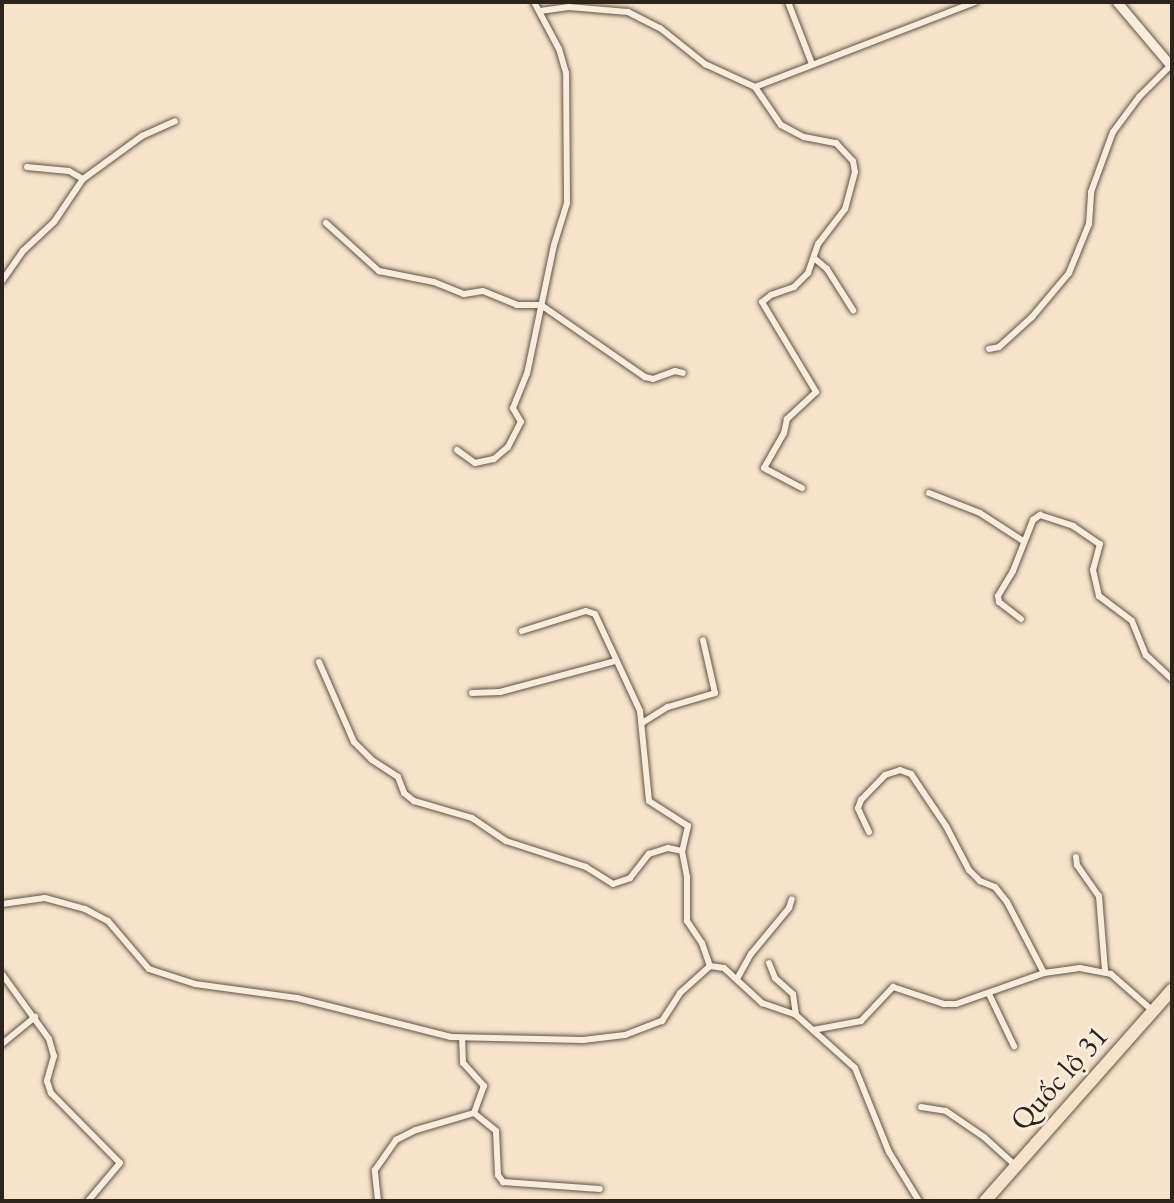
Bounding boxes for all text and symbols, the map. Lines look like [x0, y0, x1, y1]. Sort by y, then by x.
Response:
street label: Quốc lộ 31 [1003, 1018, 1115, 1138]

